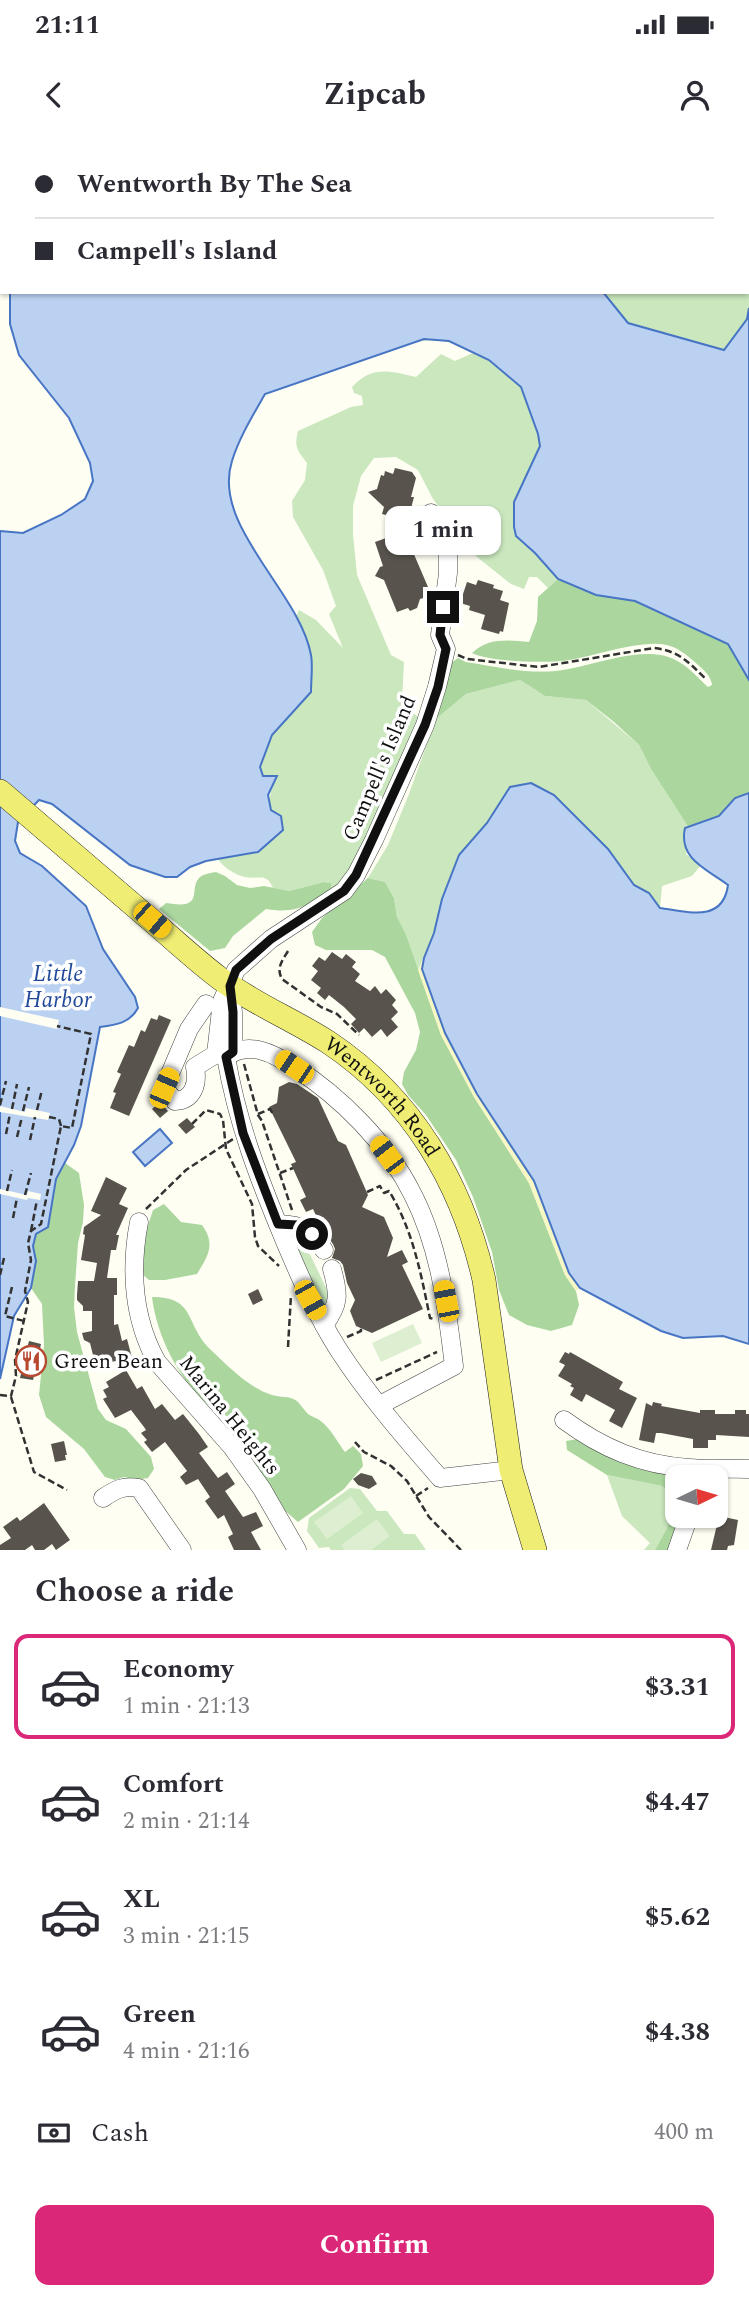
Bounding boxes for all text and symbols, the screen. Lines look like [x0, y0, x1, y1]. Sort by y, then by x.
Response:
text: 21:11 [35, 5, 100, 45]
text: Zipcab [323, 70, 426, 119]
icon: back [35, 76, 73, 114]
icon: person [676, 76, 714, 114]
text: Wentworth By The Sea [77, 164, 352, 204]
text: Campell's Island [77, 231, 277, 271]
callout: 1 min [385, 505, 501, 554]
text: 1 min [412, 513, 474, 548]
route end [427, 591, 459, 623]
street label: Campell's Island [335, 691, 425, 846]
car [130, 898, 175, 942]
water label: Little Harbor [24, 957, 93, 1018]
street label: Wentworth Road [317, 1029, 448, 1164]
car [271, 1047, 318, 1087]
car [147, 1065, 182, 1111]
car [366, 1132, 409, 1178]
route start [296, 1218, 328, 1250]
car [291, 1277, 330, 1323]
car [432, 1278, 461, 1324]
restaurant icon: Green Bean [14, 1344, 48, 1378]
place label: Green Bean [54, 1346, 163, 1378]
street label: Marina Heights [171, 1349, 288, 1483]
north arrow [665, 1465, 728, 1528]
map controls [665, 1465, 728, 1528]
text: Choose a ride [35, 1567, 234, 1616]
text: Economy [123, 1649, 233, 1689]
icon: car [39, 1655, 102, 1718]
text: $3.31 [645, 1667, 710, 1707]
text: 1 min · 21:13 [123, 1689, 250, 1724]
text: Comfort [123, 1764, 224, 1804]
icon: car [39, 1770, 102, 1833]
text: $4.47 [645, 1782, 710, 1822]
text: 2 min · 21:14 [123, 1804, 250, 1839]
text: XL [123, 1879, 160, 1919]
icon: car [39, 1885, 102, 1948]
text: $5.62 [645, 1897, 710, 1937]
text: 3 min · 21:15 [123, 1919, 250, 1954]
text: Green [123, 1994, 196, 2034]
icon: car [39, 2000, 102, 2063]
text: $4.38 [645, 2012, 710, 2052]
text: 4 min · 21:16 [123, 2034, 250, 2069]
text: Cash [91, 2113, 149, 2153]
icon: cash [35, 2114, 73, 2152]
text: 400 m [654, 2115, 714, 2150]
button: Confirm [35, 2205, 714, 2285]

